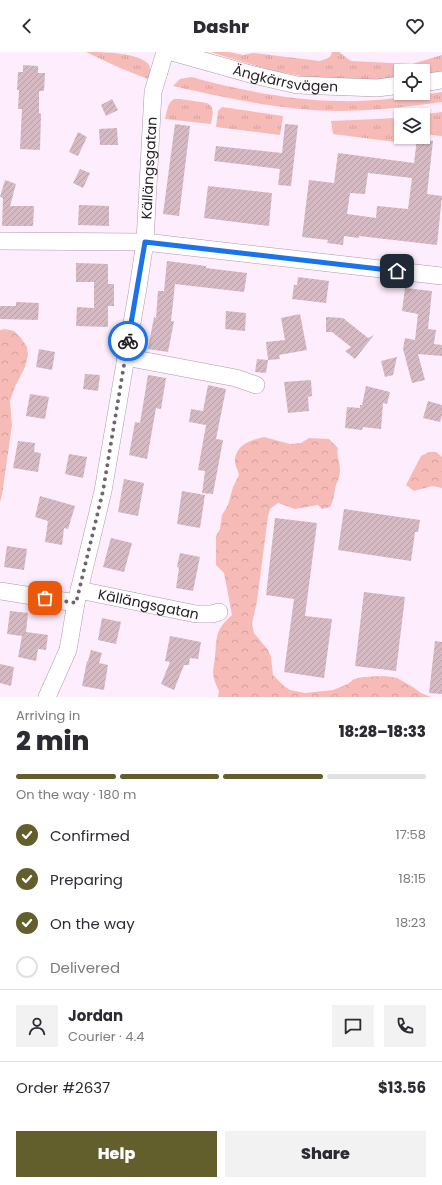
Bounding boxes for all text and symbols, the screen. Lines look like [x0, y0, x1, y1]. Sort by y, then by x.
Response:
text: Dashr [193, 14, 249, 39]
icon: back [16, 15, 38, 37]
icon: heart [404, 15, 426, 37]
street label: Ängkärrsvägen [231, 60, 338, 97]
map controls [394, 64, 430, 144]
button: locate [394, 64, 430, 100]
button: layers [394, 108, 430, 144]
street label: Källängsgatan [136, 116, 162, 220]
pin [380, 254, 414, 288]
icon: home [386, 260, 408, 282]
courier [108, 321, 148, 361]
icon: bike [117, 330, 139, 352]
pin [28, 581, 62, 615]
street label: Källängsgatan [96, 584, 201, 624]
icon: bag [34, 587, 56, 609]
text: Arriving in [16, 706, 80, 725]
text: 18:28–18:33 [339, 721, 426, 742]
text: 2 min [16, 723, 89, 759]
text: On the way · 180 m [16, 785, 136, 804]
icon: check [16, 824, 38, 846]
text: Confirmed [50, 825, 130, 846]
text: 17:58 [396, 825, 426, 844]
icon: check [16, 868, 38, 890]
text: Preparing [50, 869, 123, 890]
text: 18:15 [399, 869, 426, 888]
icon: check [16, 912, 38, 934]
text: On the way [50, 913, 135, 934]
text: 18:23 [396, 913, 426, 932]
text: Delivered [50, 957, 120, 978]
button: person [16, 1005, 58, 1047]
text: Jordan [68, 1005, 123, 1026]
button: chat [332, 1005, 374, 1047]
button: phone [384, 1005, 426, 1047]
text: Courier · 4.4 [68, 1027, 144, 1046]
text: Order #2637 [16, 1077, 110, 1098]
text: $13.56 [378, 1077, 426, 1098]
button: Help [16, 1131, 217, 1177]
button: Share [225, 1131, 426, 1177]

